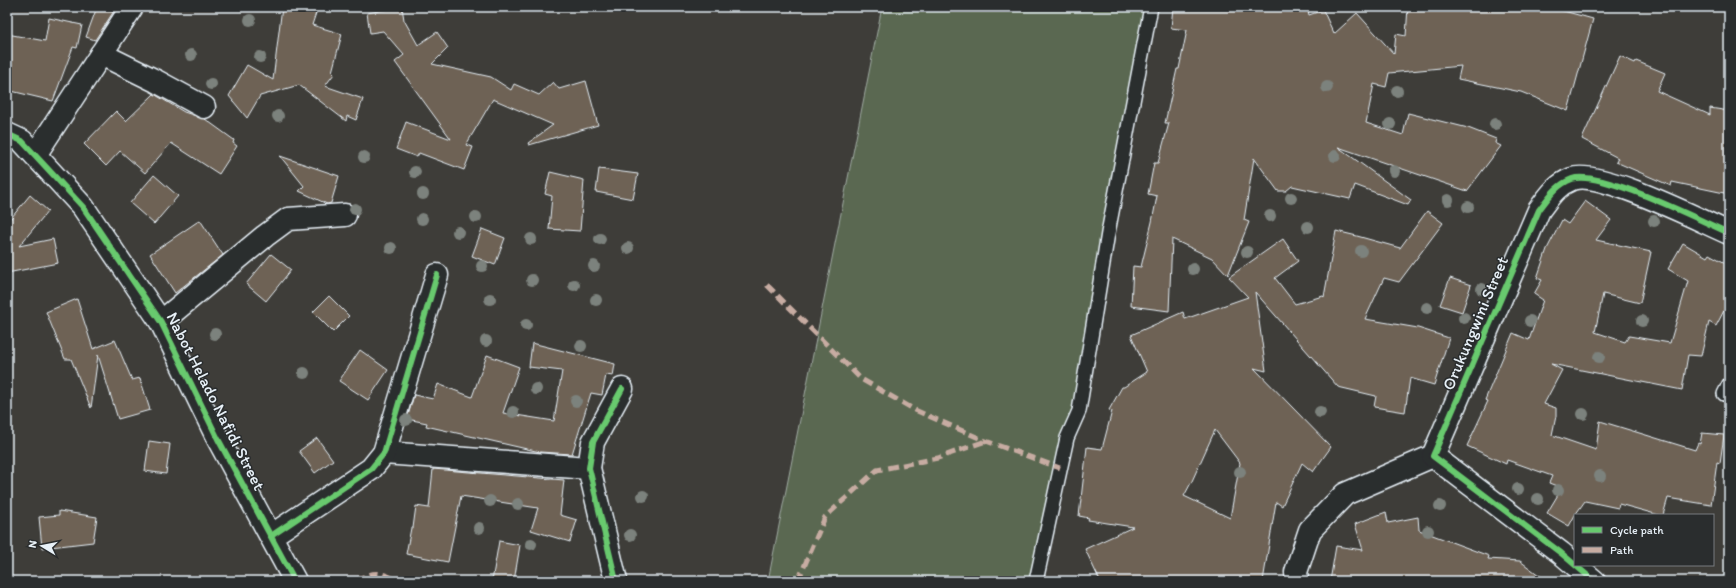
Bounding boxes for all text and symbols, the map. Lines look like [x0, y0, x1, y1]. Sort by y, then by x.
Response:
street label: Orukungwini Street [1438, 253, 1512, 393]
street label: Nabot Helado Nafidi Street [162, 309, 270, 494]
legend [1574, 514, 1714, 566]
text: Cycle path [1610, 523, 1664, 537]
north arrow [22, 526, 62, 566]
text: N [26, 540, 40, 549]
text: Path [1610, 543, 1633, 557]

